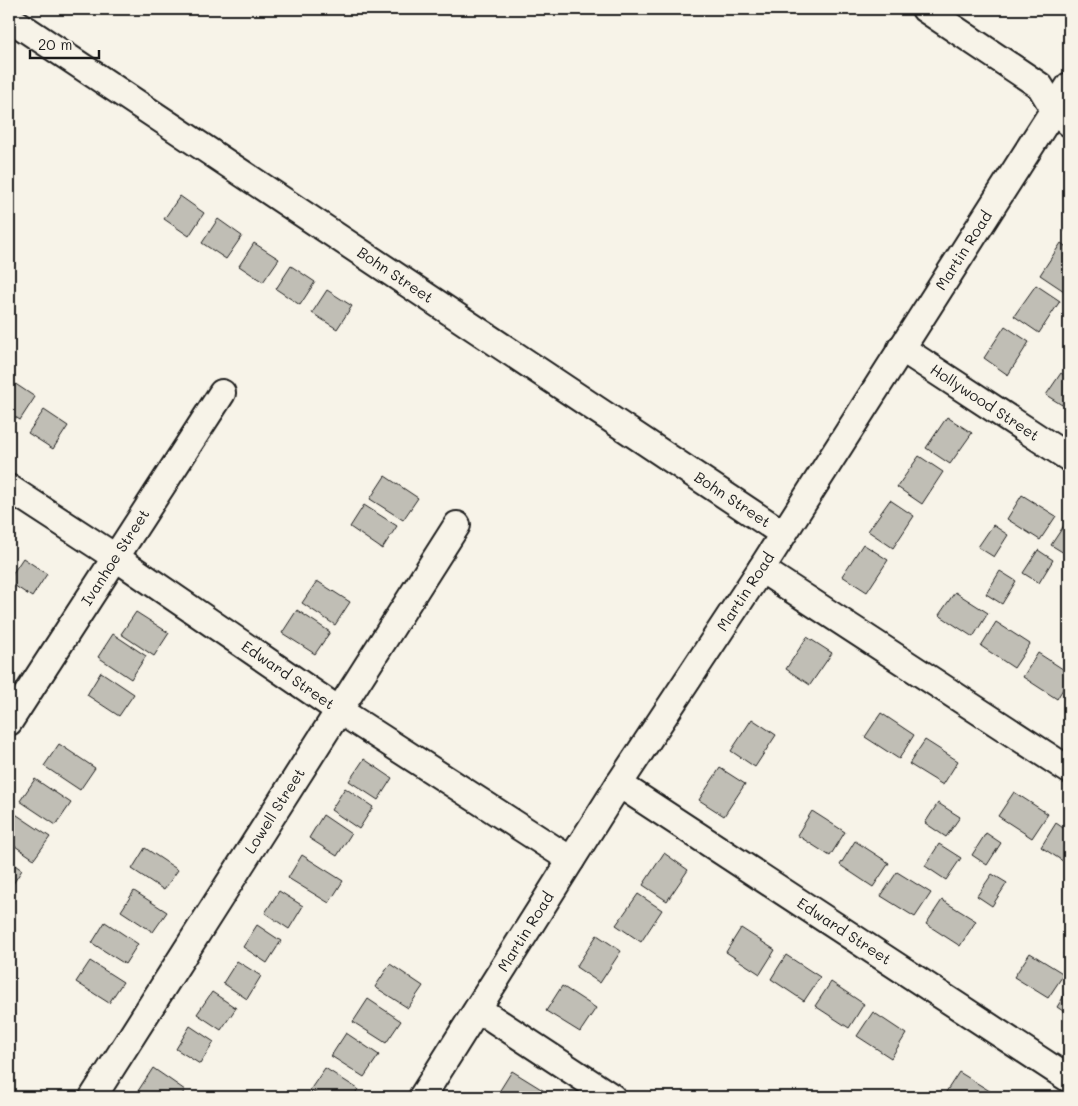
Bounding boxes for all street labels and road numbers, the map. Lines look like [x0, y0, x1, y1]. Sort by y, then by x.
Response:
street label: Martin Road [930, 207, 996, 294]
street label: Bohn Street [354, 242, 438, 307]
street label: Hollywood Street [927, 359, 1044, 445]
street label: Bohn Street [691, 466, 775, 532]
street label: Ivanhoe Street [76, 505, 153, 609]
street label: Martin Road [712, 548, 778, 635]
street label: Edward Street [238, 636, 339, 713]
street label: Lowell Street [239, 764, 309, 857]
street label: Martin Road [492, 888, 558, 975]
street label: Edward Street [794, 892, 895, 969]

